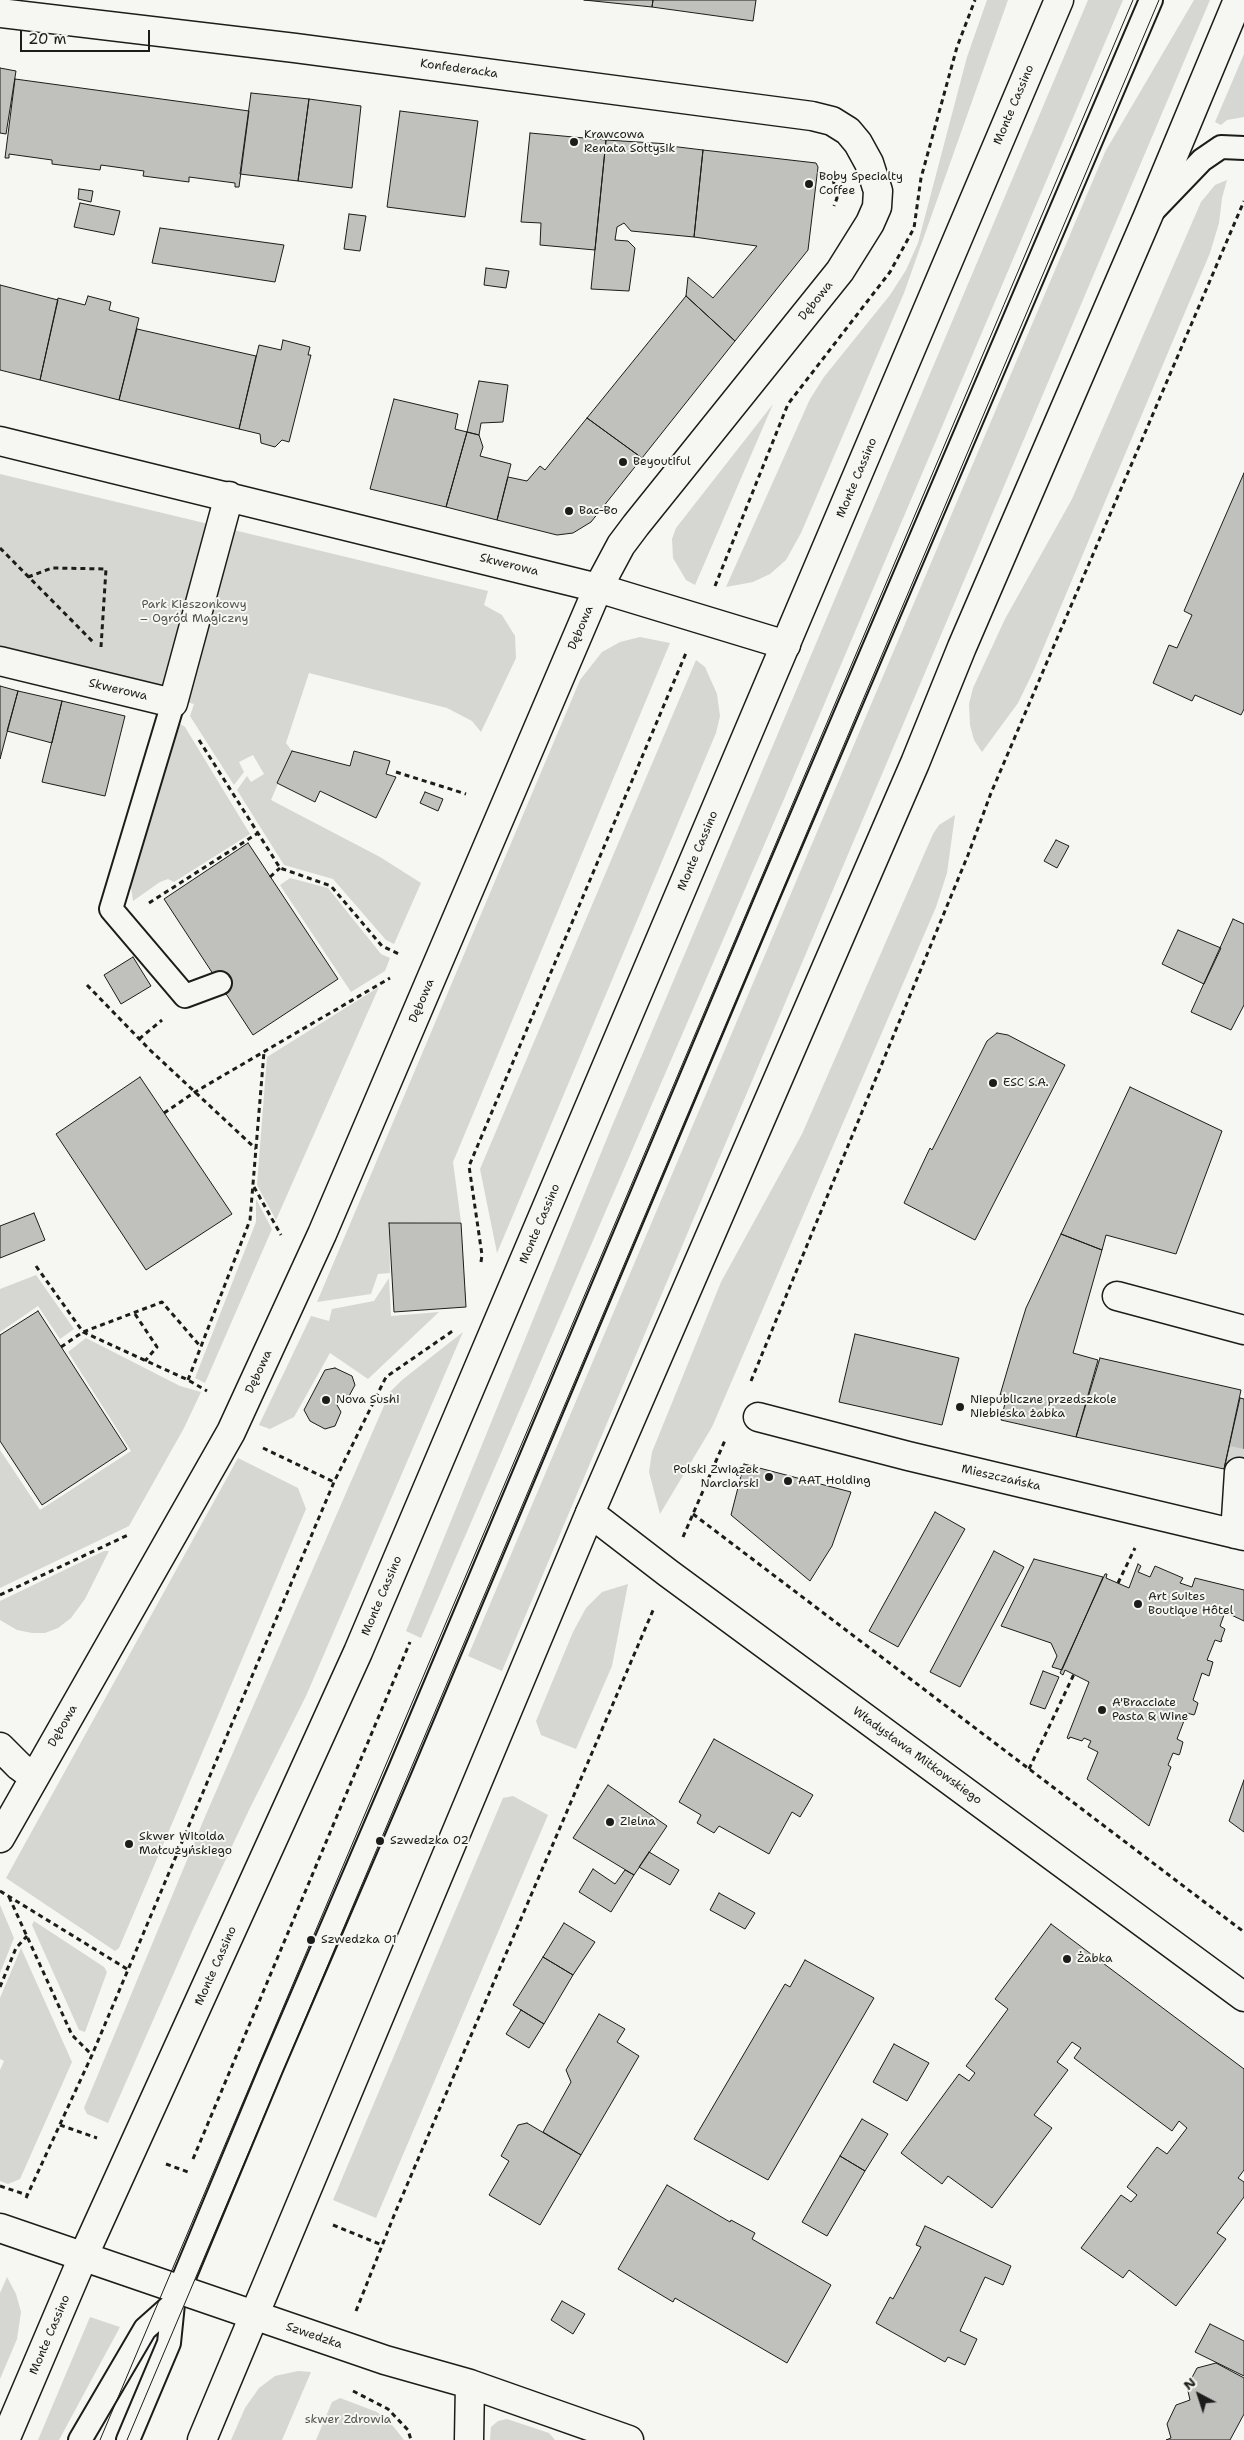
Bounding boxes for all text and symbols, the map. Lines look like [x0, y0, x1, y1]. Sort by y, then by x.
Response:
scale bar [22, 20, 152, 52]
text: 20 m [28, 29, 67, 49]
street label: Konfederacka [419, 56, 499, 82]
street label: Monte Cassino [991, 63, 1037, 147]
place label: Krawcowa Renata Sołtysik [584, 128, 675, 156]
marker: Krawcowa Renata Sołtysik [568, 136, 580, 148]
place label: Boby Specialty Coffee [819, 170, 903, 198]
marker: Boby Specialty Coffee [803, 178, 815, 190]
street label: Dębowa [796, 278, 836, 324]
street label: Monte Cassino [834, 436, 880, 520]
place label: Beyoutiful [633, 455, 691, 469]
marker: Beyoutiful [617, 456, 629, 468]
place label: Bac-Bo [579, 504, 618, 518]
marker: Bac-Bo [563, 505, 575, 517]
street label: Skwerowa [478, 551, 540, 579]
park label: Park Kieszonkowy – Ogród Magiczny [140, 598, 248, 626]
street label: Dębowa [565, 604, 597, 652]
street label: Skwerowa [87, 676, 149, 704]
street label: Monte Cassino [675, 809, 721, 893]
street label: Dębowa [406, 977, 438, 1025]
place label: ESC S.A. [1003, 1076, 1049, 1090]
marker: ESC S.A. [987, 1077, 999, 1089]
street label: Monte Cassino [517, 1182, 563, 1266]
street label: Dębowa [243, 1348, 275, 1396]
place label: Nova Sushi [336, 1393, 400, 1407]
place label: Niepubliczne przedszkole Niebieska żabka [970, 1393, 1117, 1421]
marker: Nova Sushi [320, 1394, 332, 1406]
marker: Niepubliczne przedszkole Niebieska żabka [954, 1401, 966, 1413]
street label: Mieszczańska [960, 1462, 1042, 1494]
place label: Polski Związek Narciarski [673, 1463, 759, 1491]
marker: Polski Związek Narciarski [763, 1471, 775, 1483]
place label: AAT Holding [798, 1474, 871, 1488]
marker: AAT Holding [782, 1475, 794, 1487]
street label: Monte Cassino [359, 1554, 405, 1638]
place label: Art Suites Boutique Hôtel [1148, 1590, 1233, 1618]
marker: Art Suites Boutique Hôtel [1132, 1598, 1144, 1610]
place label: A'Bracciate Pasta & Wine [1112, 1696, 1188, 1724]
street label: Dębowa [45, 1702, 81, 1750]
street label: Władysława Mitkowskiego [850, 1704, 984, 1808]
marker: A'Bracciate Pasta & Wine [1096, 1704, 1108, 1716]
place label: Zielna [620, 1815, 655, 1829]
marker: Zielna [604, 1816, 616, 1828]
place label: Skwer Witolda Małcużyńskiego [139, 1830, 232, 1858]
place label: Szwedzka 02 [390, 1834, 469, 1848]
marker: Szwedzka 02 [374, 1835, 386, 1847]
marker: Skwer Witolda Małcużyńskiego [123, 1838, 135, 1850]
street label: Monte Cassino [192, 1924, 240, 2008]
place label: Szwedzka 01 [321, 1933, 397, 1947]
marker: Szwedzka 01 [305, 1934, 317, 1946]
place label: Żabka [1077, 1952, 1112, 1966]
marker: Żabka [1061, 1953, 1073, 1965]
street label: Monte Cassino [27, 2293, 73, 2377]
street label: Szwedzka [284, 2320, 344, 2352]
north arrow [1174, 2370, 1224, 2420]
text: N [1179, 2373, 1199, 2394]
park label: skwer Zdrowia [305, 2413, 391, 2427]

